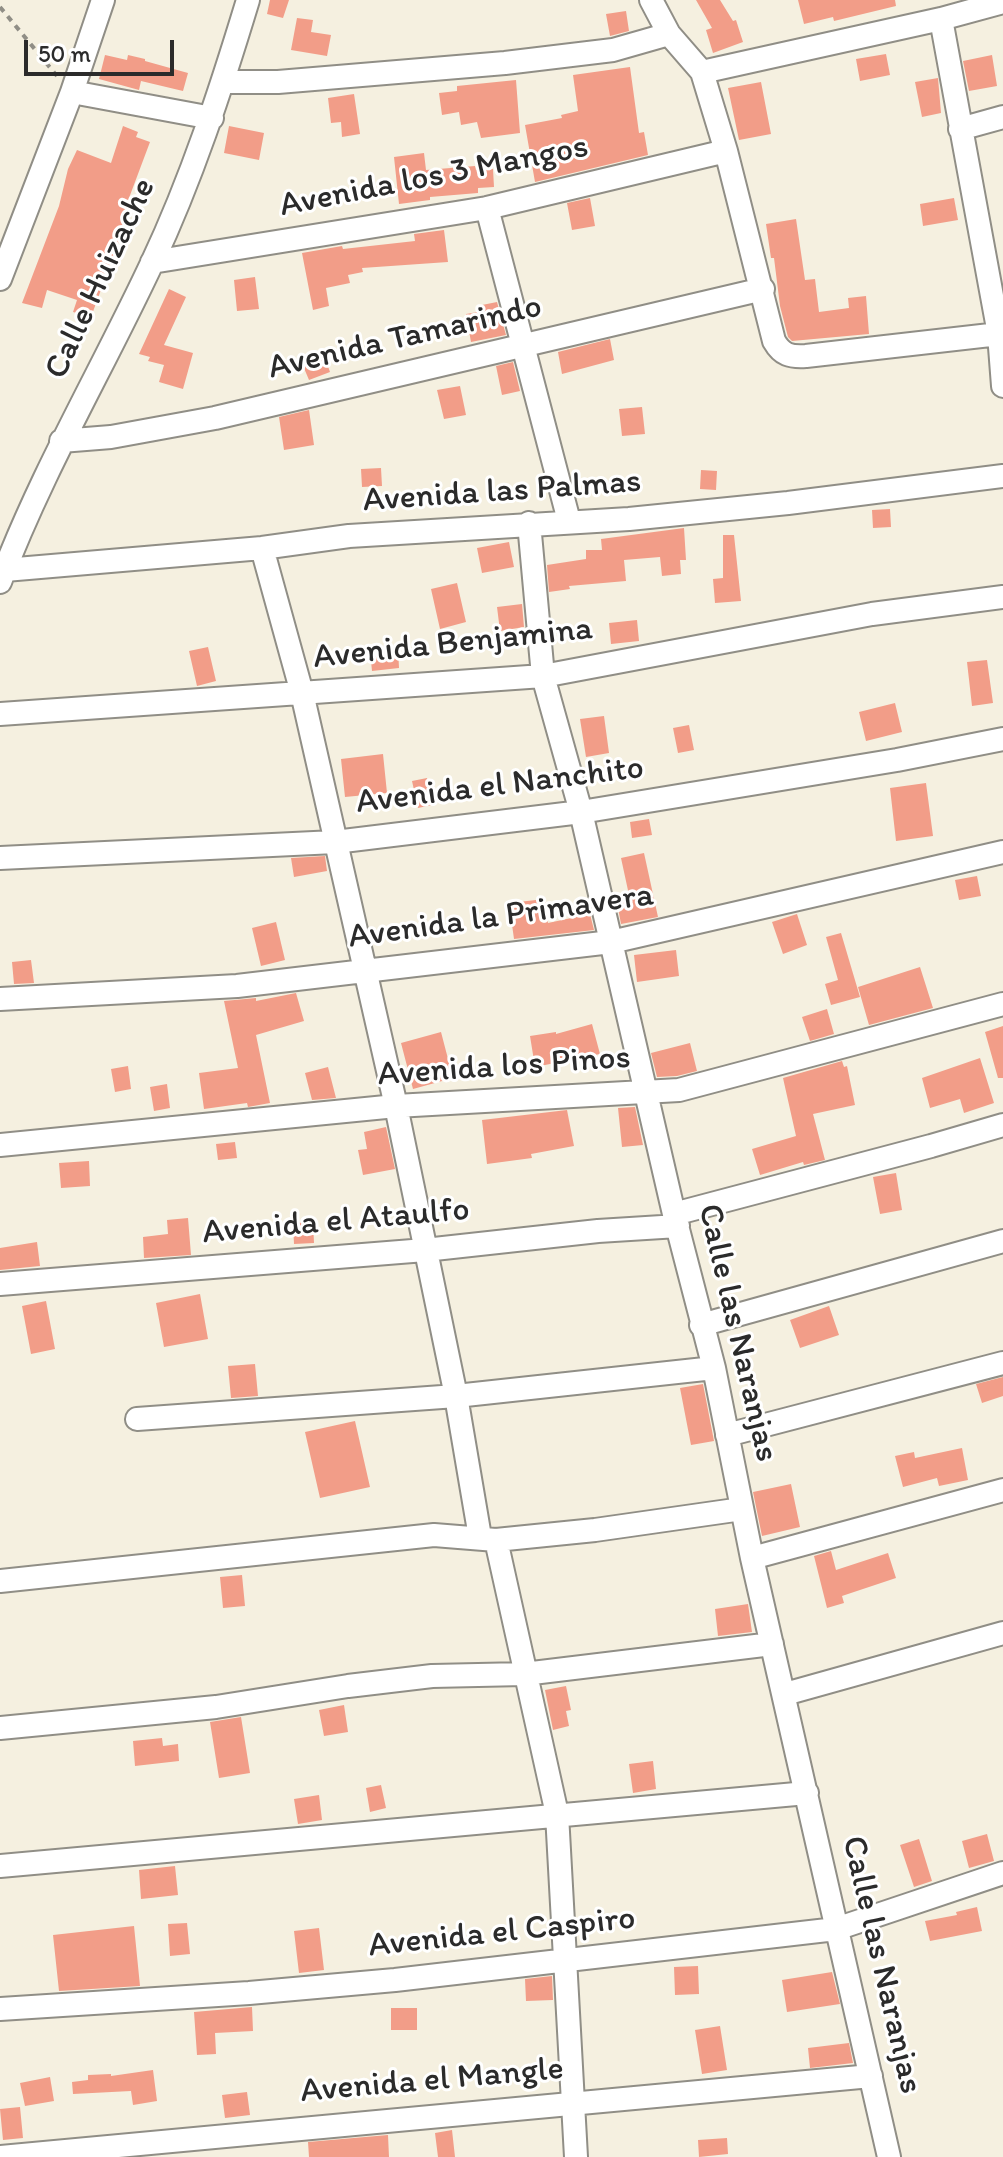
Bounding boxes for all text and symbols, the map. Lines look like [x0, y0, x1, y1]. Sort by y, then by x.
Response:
scale bar [28, 24, 178, 74]
text: 50 m [38, 39, 91, 68]
street label: Avenida los 3 Mangos [276, 127, 592, 227]
street label: Calle Huizache [37, 172, 165, 386]
street label: Avenida Tamarindo [264, 287, 546, 389]
street label: Avenida las Palmas [361, 462, 643, 522]
street label: Avenida Benjamina [311, 609, 595, 679]
street label: Avenida el Nanchito [354, 748, 646, 824]
street label: Avenida la Primavera [346, 875, 656, 959]
street label: Avenida los Pinos [376, 1038, 632, 1096]
street label: Avenida el Ataulfo [201, 1190, 471, 1254]
street label: Calle las Naranjas [688, 1200, 786, 1466]
street label: Calle las Naranjas [832, 1832, 930, 2098]
street label: Avenida el Caspiro [366, 1899, 638, 1967]
street label: Avenida el Mangle [299, 2049, 565, 2113]

